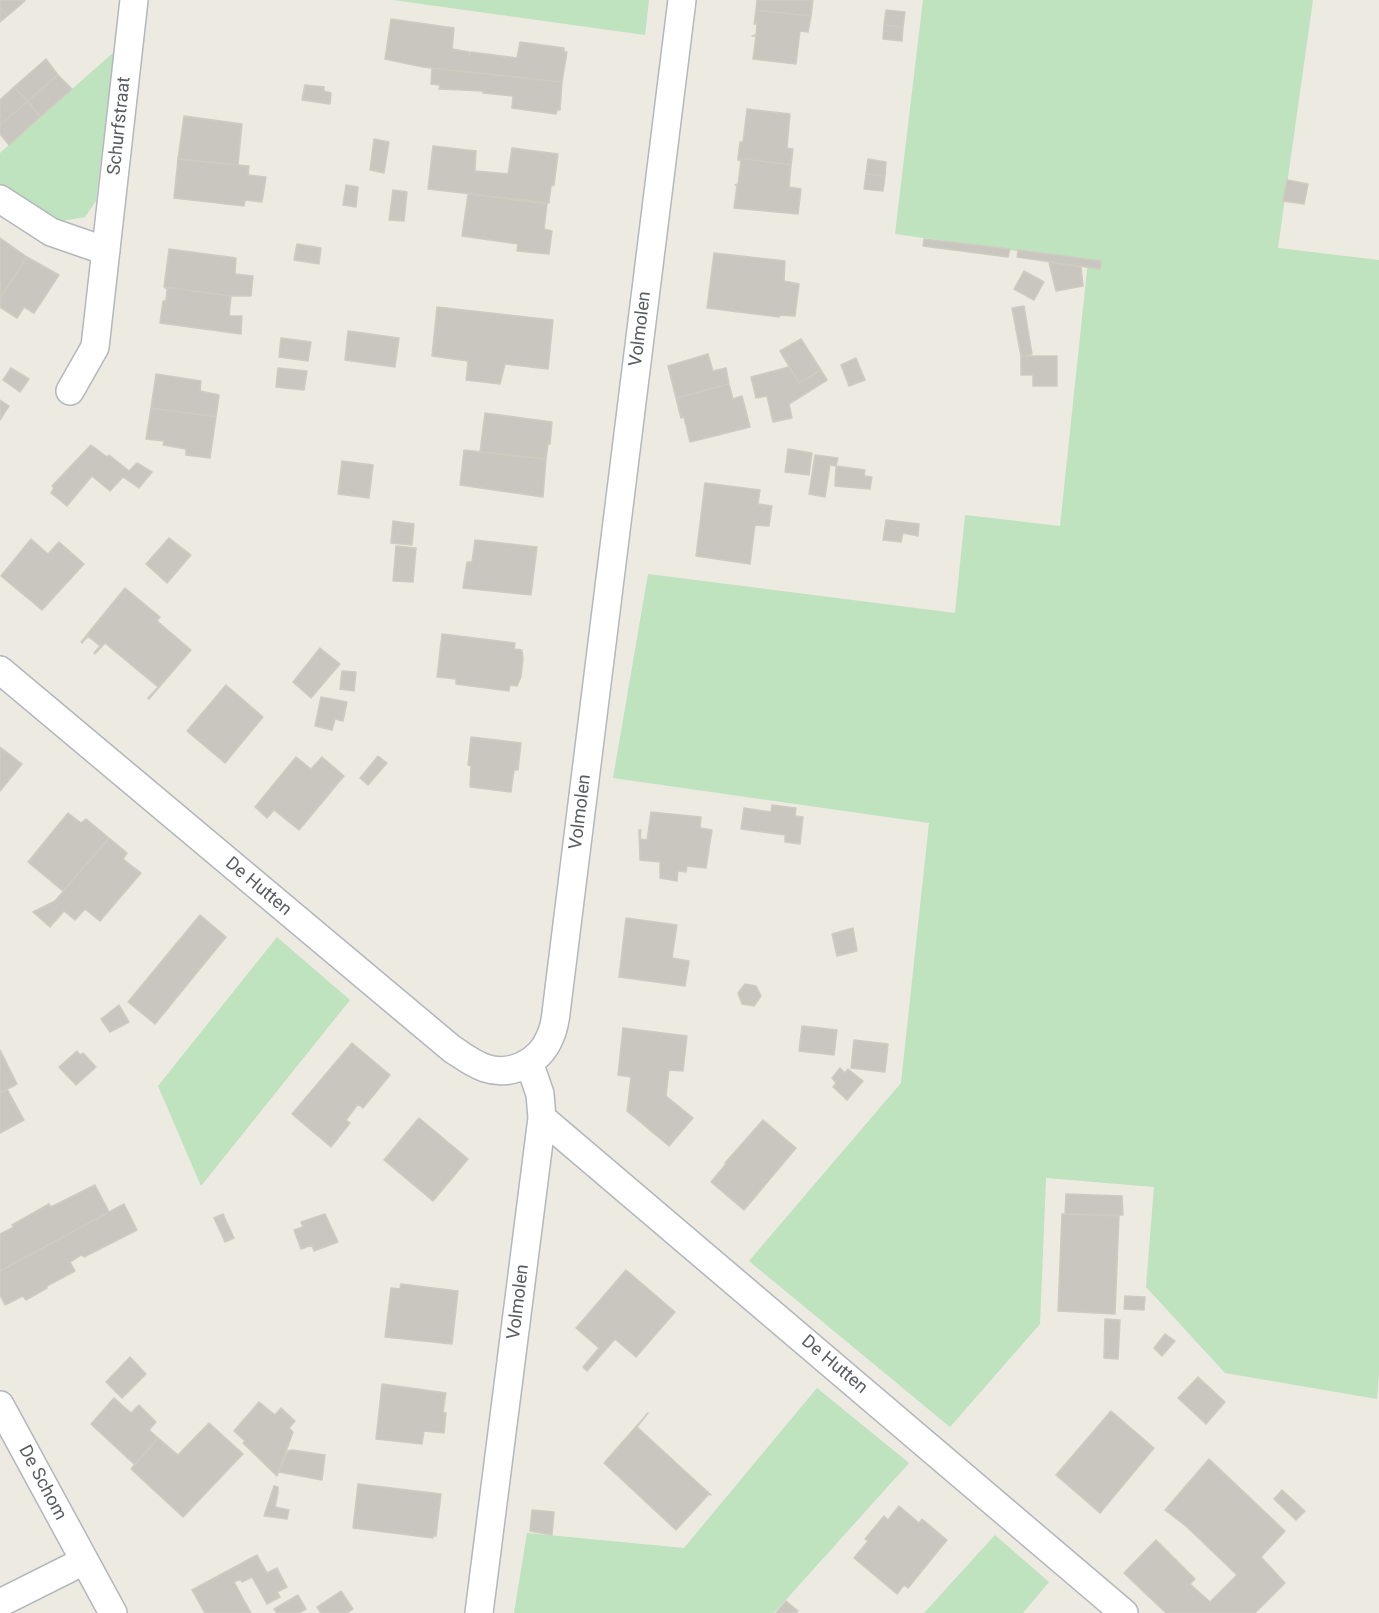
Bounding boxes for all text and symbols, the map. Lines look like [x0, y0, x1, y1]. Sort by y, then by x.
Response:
street label: Schurfstraat [104, 76, 136, 176]
street label: Volmolen [626, 290, 656, 368]
street label: Volmolen [566, 773, 596, 851]
street label: De Hutten [220, 853, 296, 921]
street label: Volmolen [504, 1263, 534, 1341]
street label: De Hutten [796, 1331, 872, 1399]
street label: De Schom [13, 1442, 71, 1524]

